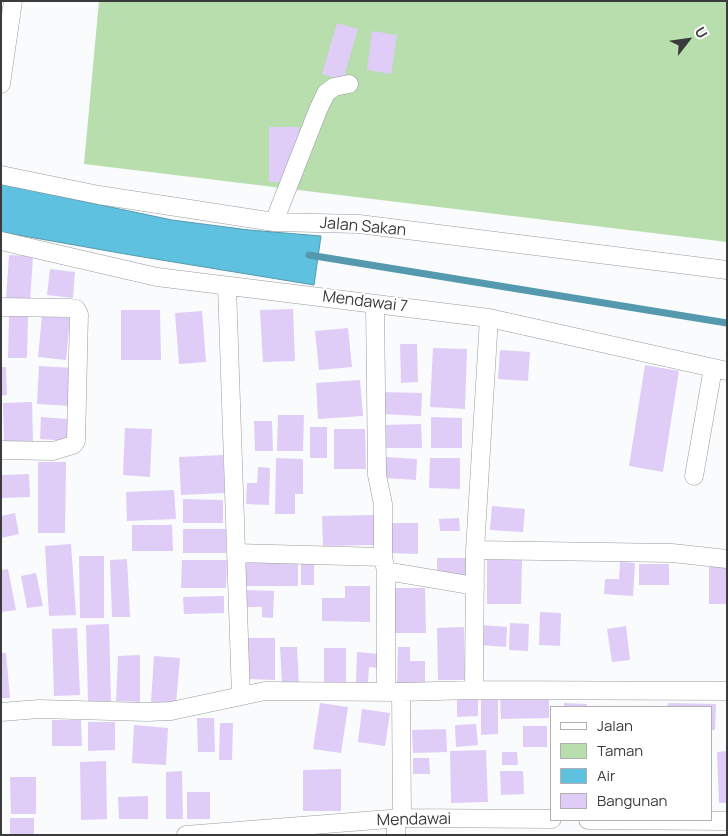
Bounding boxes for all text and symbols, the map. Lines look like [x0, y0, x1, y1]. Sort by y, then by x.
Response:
north arrow [663, 15, 713, 65]
text: U [691, 23, 712, 41]
street label: Jalan Sakan [319, 214, 407, 240]
street label: Mendawai 7 [321, 287, 409, 317]
legend [550, 706, 713, 821]
text: Jalan [597, 715, 633, 736]
text: Taman [597, 740, 643, 761]
text: Air [597, 765, 615, 786]
text: Bangunan [597, 790, 667, 811]
street label: Mendawai [377, 810, 451, 830]

